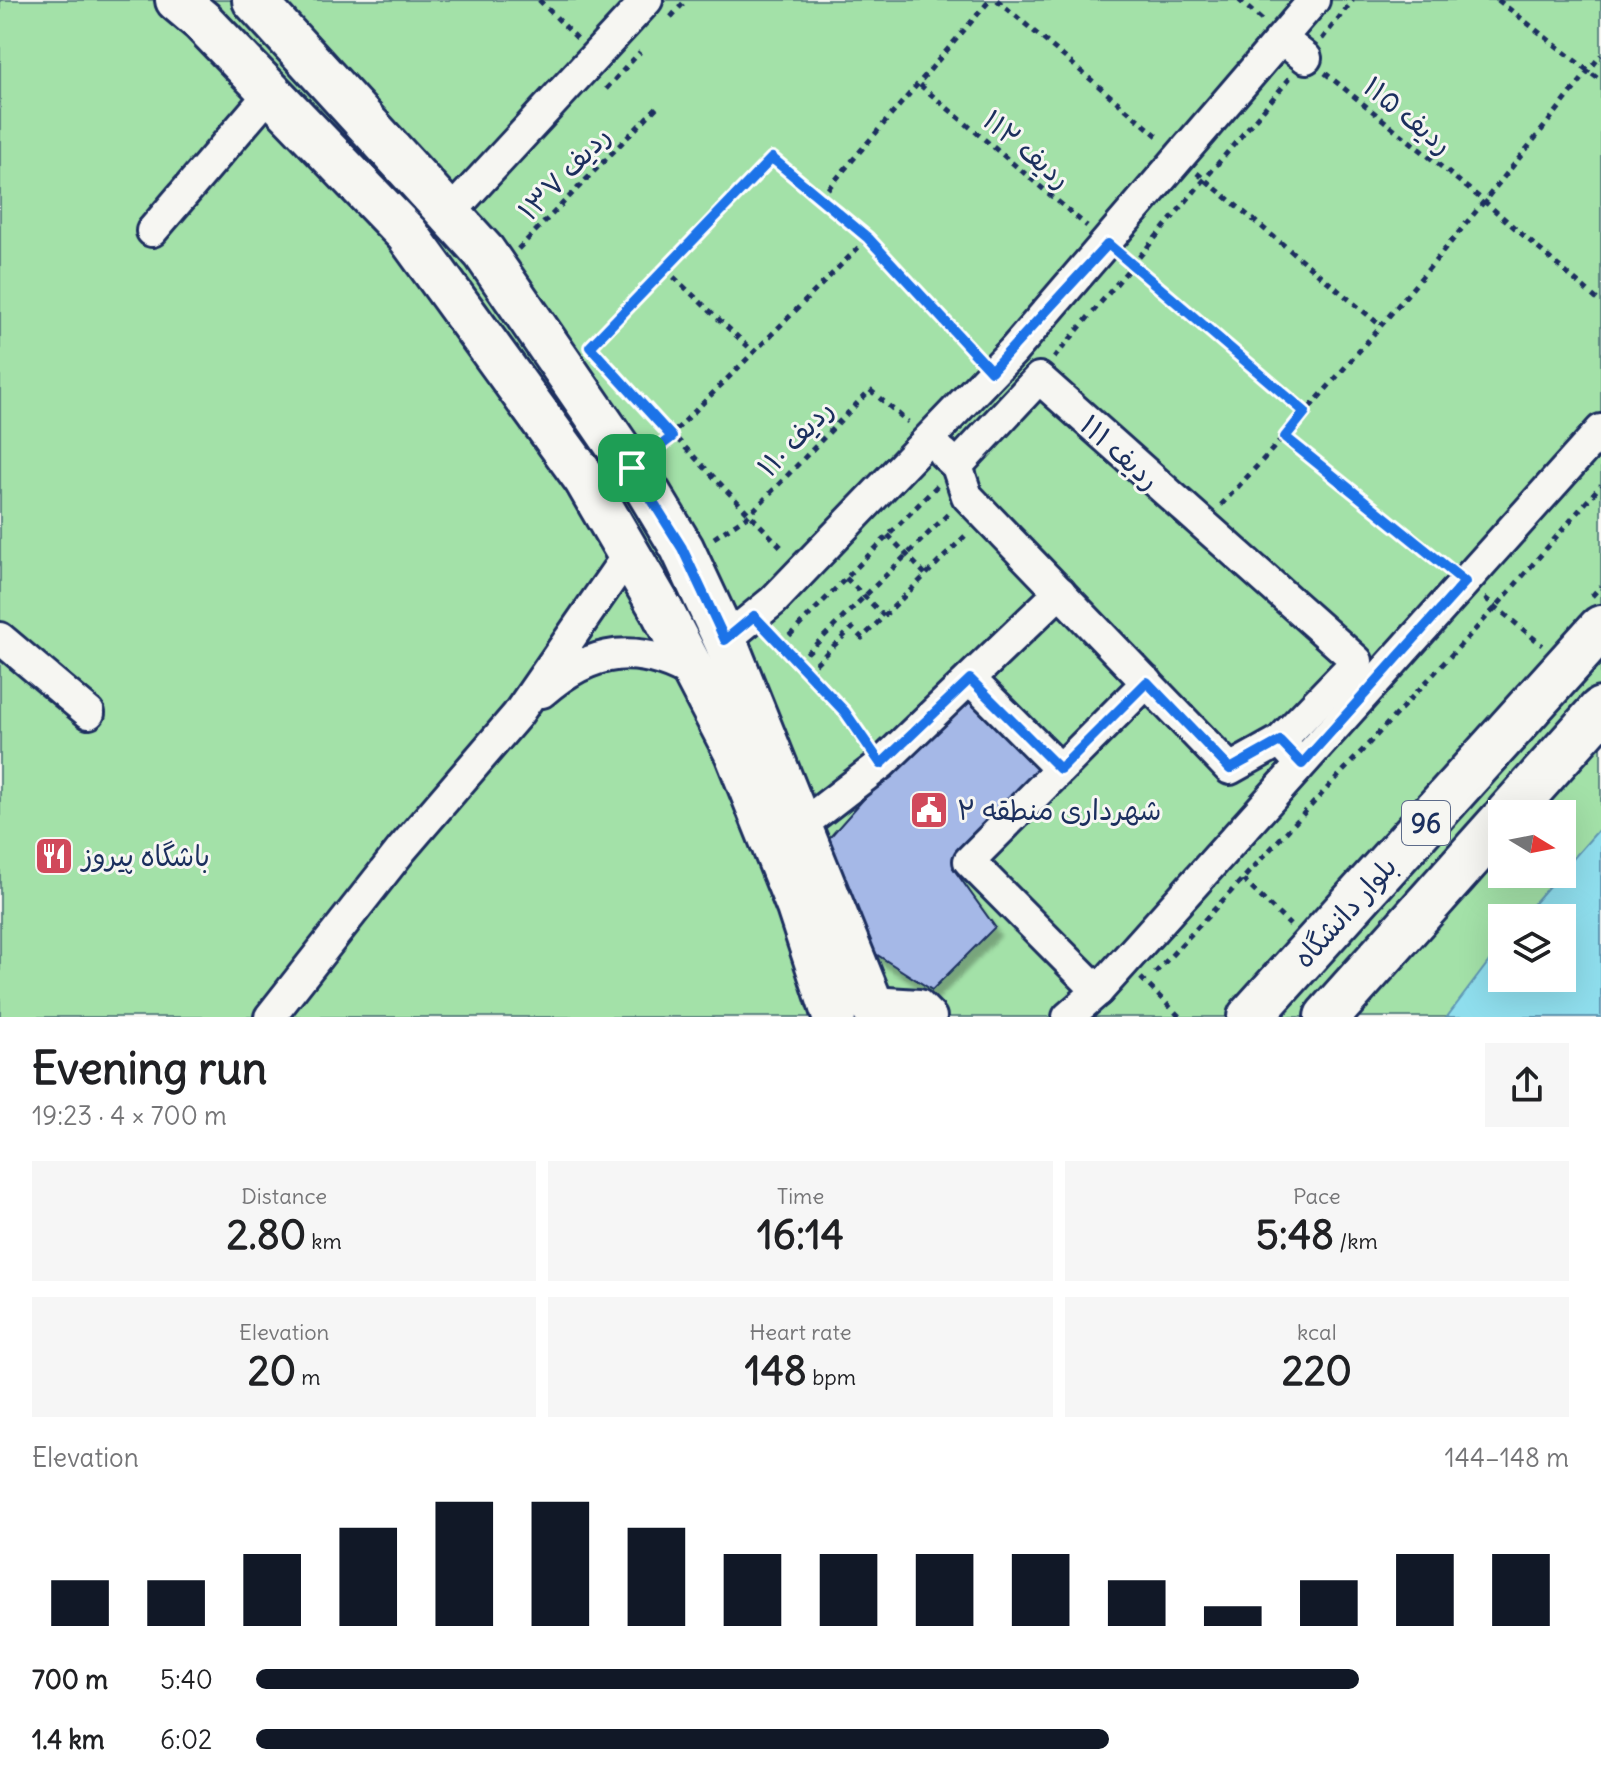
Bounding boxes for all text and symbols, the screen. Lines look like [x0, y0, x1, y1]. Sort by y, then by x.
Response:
street label: ردیف ۱۱۵ [1356, 68, 1460, 162]
street label: ردیف ۱۱۲ [976, 102, 1078, 196]
street label: ردیف ۱۳۷ [510, 118, 618, 228]
street label: ردیف ۱۱۰ [749, 392, 841, 484]
street label: ردیف ۱۱۱ [1073, 407, 1167, 497]
pin [598, 434, 666, 502]
icon: arrive [610, 446, 654, 490]
public building icon: شهرداری منطقه ۲ [908, 789, 950, 831]
place label: شهرداری منطقه ۲ [957, 792, 1161, 828]
north arrow [1488, 800, 1576, 888]
map controls [1488, 800, 1576, 992]
road number: 96 [1402, 801, 1450, 845]
restaurant icon: باشگاه پیروز [33, 835, 75, 877]
place label: باشگاه پیروز [80, 838, 210, 875]
street label: بلوار دانشگاه [1286, 849, 1404, 975]
button: layers [1488, 904, 1576, 992]
text: Evening run [32, 1041, 267, 1096]
button: share [1485, 1043, 1569, 1127]
text: 19:23 · 4 × 700 m [32, 1099, 227, 1132]
text: Distance [241, 1182, 327, 1210]
text: Time [777, 1182, 824, 1210]
text: Pace [1293, 1182, 1341, 1210]
text: 2.80 [227, 1210, 306, 1260]
text: 16:14 [757, 1210, 844, 1260]
text: 5:48 [1256, 1210, 1334, 1260]
text: km [306, 1227, 342, 1255]
text: /km [1334, 1227, 1378, 1255]
text: Elevation [239, 1318, 329, 1346]
text: Heart rate [749, 1318, 852, 1346]
text: kcal [1297, 1318, 1337, 1346]
text: 20 [248, 1346, 296, 1396]
text: 148 [745, 1346, 807, 1396]
text: 220 [1282, 1346, 1352, 1396]
text: m [296, 1363, 321, 1391]
text: bpm [807, 1363, 856, 1391]
text: Elevation [32, 1441, 139, 1474]
text: 144–148 m [1445, 1441, 1569, 1474]
text: 700 m [32, 1663, 108, 1696]
text: 5:40 [160, 1663, 213, 1696]
text: 1.4 km [32, 1723, 105, 1756]
text: 6:02 [160, 1723, 212, 1756]

